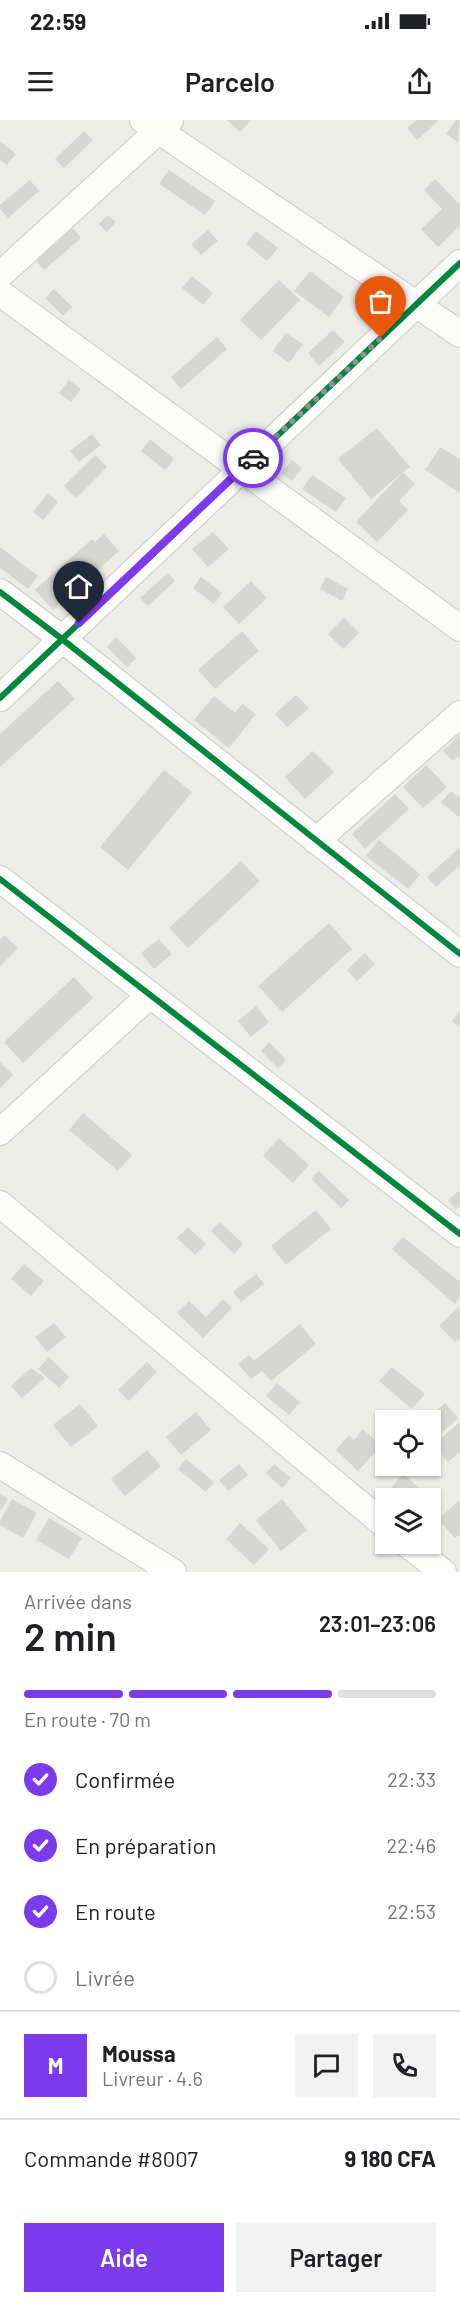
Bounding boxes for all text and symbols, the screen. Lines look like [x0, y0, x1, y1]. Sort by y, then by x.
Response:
text: 22:59 [30, 8, 86, 34]
icon: menu [24, 65, 57, 98]
text: Parcelo [185, 65, 275, 97]
icon: share [403, 65, 436, 98]
pin [355, 276, 406, 338]
icon: bag [364, 285, 397, 318]
courier [223, 428, 283, 488]
icon: car [237, 442, 270, 475]
pin [53, 561, 104, 623]
icon: home [62, 570, 95, 603]
map controls [375, 1410, 441, 1554]
button: locate [375, 1410, 441, 1476]
button: layers [375, 1488, 441, 1554]
text: Arrivée dans [24, 1589, 132, 1613]
text: 23:01–23:06 [319, 1610, 436, 1636]
text: 2 min [24, 1612, 117, 1659]
text: En route · 70 m [24, 1707, 151, 1731]
icon: check [24, 1763, 57, 1796]
text: Confirmée [75, 1766, 175, 1792]
text: 22:33 [387, 1767, 436, 1791]
icon: check [24, 1829, 57, 1862]
text: En préparation [75, 1832, 216, 1858]
text: 22:46 [386, 1833, 436, 1857]
icon: check [24, 1895, 57, 1928]
text: En route [75, 1898, 156, 1924]
text: 22:53 [387, 1899, 436, 1923]
text: Livrée [75, 1964, 135, 1990]
button: chat [295, 2034, 358, 2097]
button: phone [373, 2034, 436, 2097]
text: Moussa [102, 2040, 176, 2066]
text: M [48, 2052, 63, 2078]
text: Livreur · 4.6 [102, 2066, 203, 2090]
text: Commande #8007 [24, 2145, 198, 2171]
text: 9 180 CFA [345, 2145, 436, 2171]
button: Aide [24, 2223, 224, 2292]
button: Partager [236, 2223, 436, 2292]

